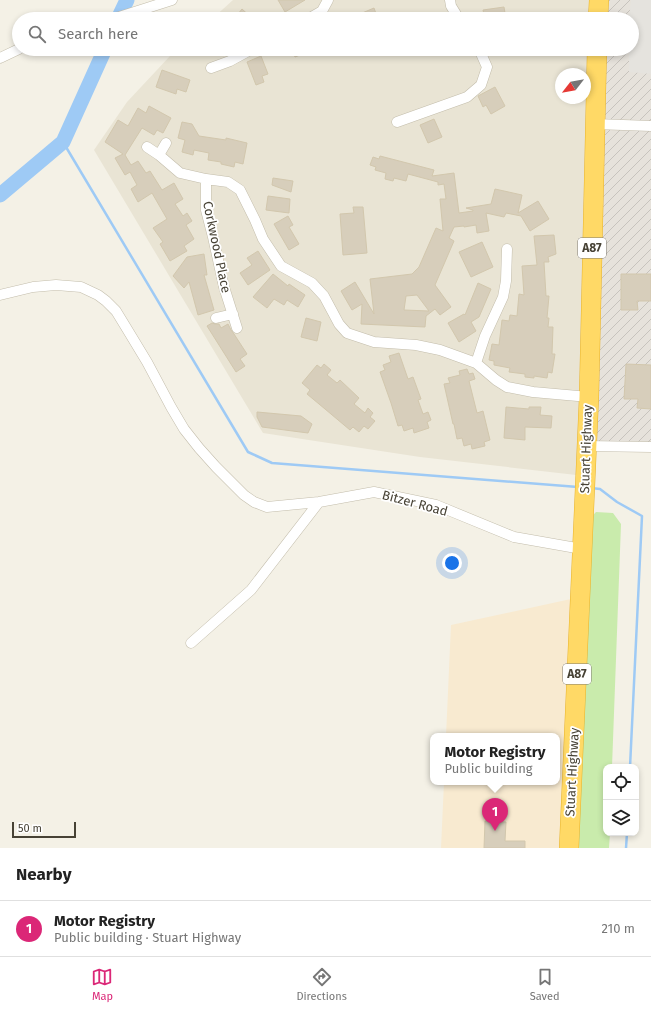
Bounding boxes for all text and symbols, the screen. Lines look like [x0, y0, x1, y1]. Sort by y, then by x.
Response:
search box [12, 12, 639, 56]
icon: search [26, 23, 48, 45]
text: Search here [58, 25, 138, 43]
north arrow [555, 68, 591, 104]
street label: Corkwood Place [200, 200, 234, 294]
road number: A87 [578, 238, 606, 258]
street label: Stuart Highway [577, 404, 595, 494]
street label: Bitzer Road [381, 487, 449, 519]
your location [442, 553, 462, 573]
road number: A87 [563, 664, 591, 684]
street label: Stuart Highway [562, 727, 582, 817]
popup [430, 733, 560, 785]
text: Motor Registry [444, 743, 546, 761]
text: Public building [444, 761, 533, 776]
map controls [603, 764, 639, 836]
button: locate [603, 764, 639, 800]
pin: 1 [482, 798, 508, 831]
button: layers [603, 800, 639, 836]
scale bar [12, 820, 76, 839]
text: 50 m [18, 822, 42, 835]
text: Nearby [16, 864, 71, 885]
text: Motor Registry [54, 912, 155, 930]
text: 1 [26, 921, 32, 936]
text: 210 m [601, 921, 635, 936]
text: Public building · Stuart Highway [54, 930, 241, 945]
tab: Map [91, 966, 113, 1003]
tab: Directions [296, 966, 347, 1003]
tab: Saved [530, 966, 560, 1003]

